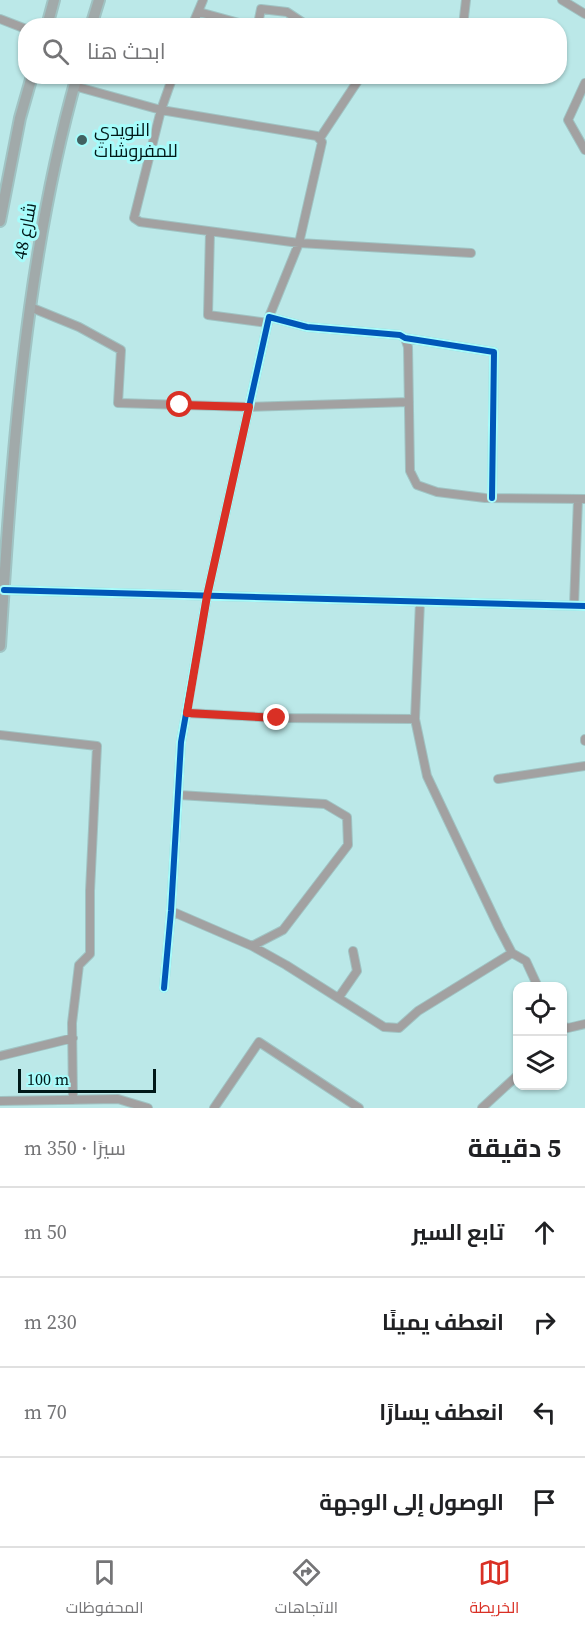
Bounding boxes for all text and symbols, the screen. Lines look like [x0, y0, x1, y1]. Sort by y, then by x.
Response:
search box [18, 18, 567, 84]
icon: search [39, 35, 72, 68]
text: ابحث هنا [87, 36, 166, 66]
place label: النويدي للمفروشات [94, 117, 178, 163]
marker: النويدي للمفروشات [75, 133, 89, 147]
street label: شارع 48 [7, 201, 42, 261]
route start [166, 391, 192, 417]
route end [263, 704, 289, 730]
map controls [513, 982, 567, 1090]
button: locate [513, 982, 567, 1036]
button: layers [513, 1036, 567, 1090]
scale bar [18, 1066, 156, 1094]
text: 100 m [27, 1068, 69, 1090]
text: 5 دقيقة [468, 1130, 561, 1166]
text: سيرًا · 350 m [24, 1134, 126, 1162]
icon: ahead [528, 1216, 561, 1249]
text: تابع السير [412, 1217, 504, 1247]
text: 50 m [24, 1218, 67, 1246]
icon: right [528, 1306, 561, 1339]
text: انعطف يمينًا [382, 1307, 504, 1337]
text: 230 m [24, 1308, 77, 1336]
icon: left [528, 1396, 561, 1429]
text: انعطف يسارًا [379, 1397, 504, 1427]
text: 70 m [24, 1398, 67, 1426]
icon: arrive [528, 1486, 561, 1519]
text: الوصول إلى الوجهة [319, 1487, 504, 1517]
tab: المحفوظات [66, 1556, 144, 1622]
tab: الاتجاهات [275, 1556, 338, 1622]
tab: الخريطة [469, 1556, 519, 1622]

